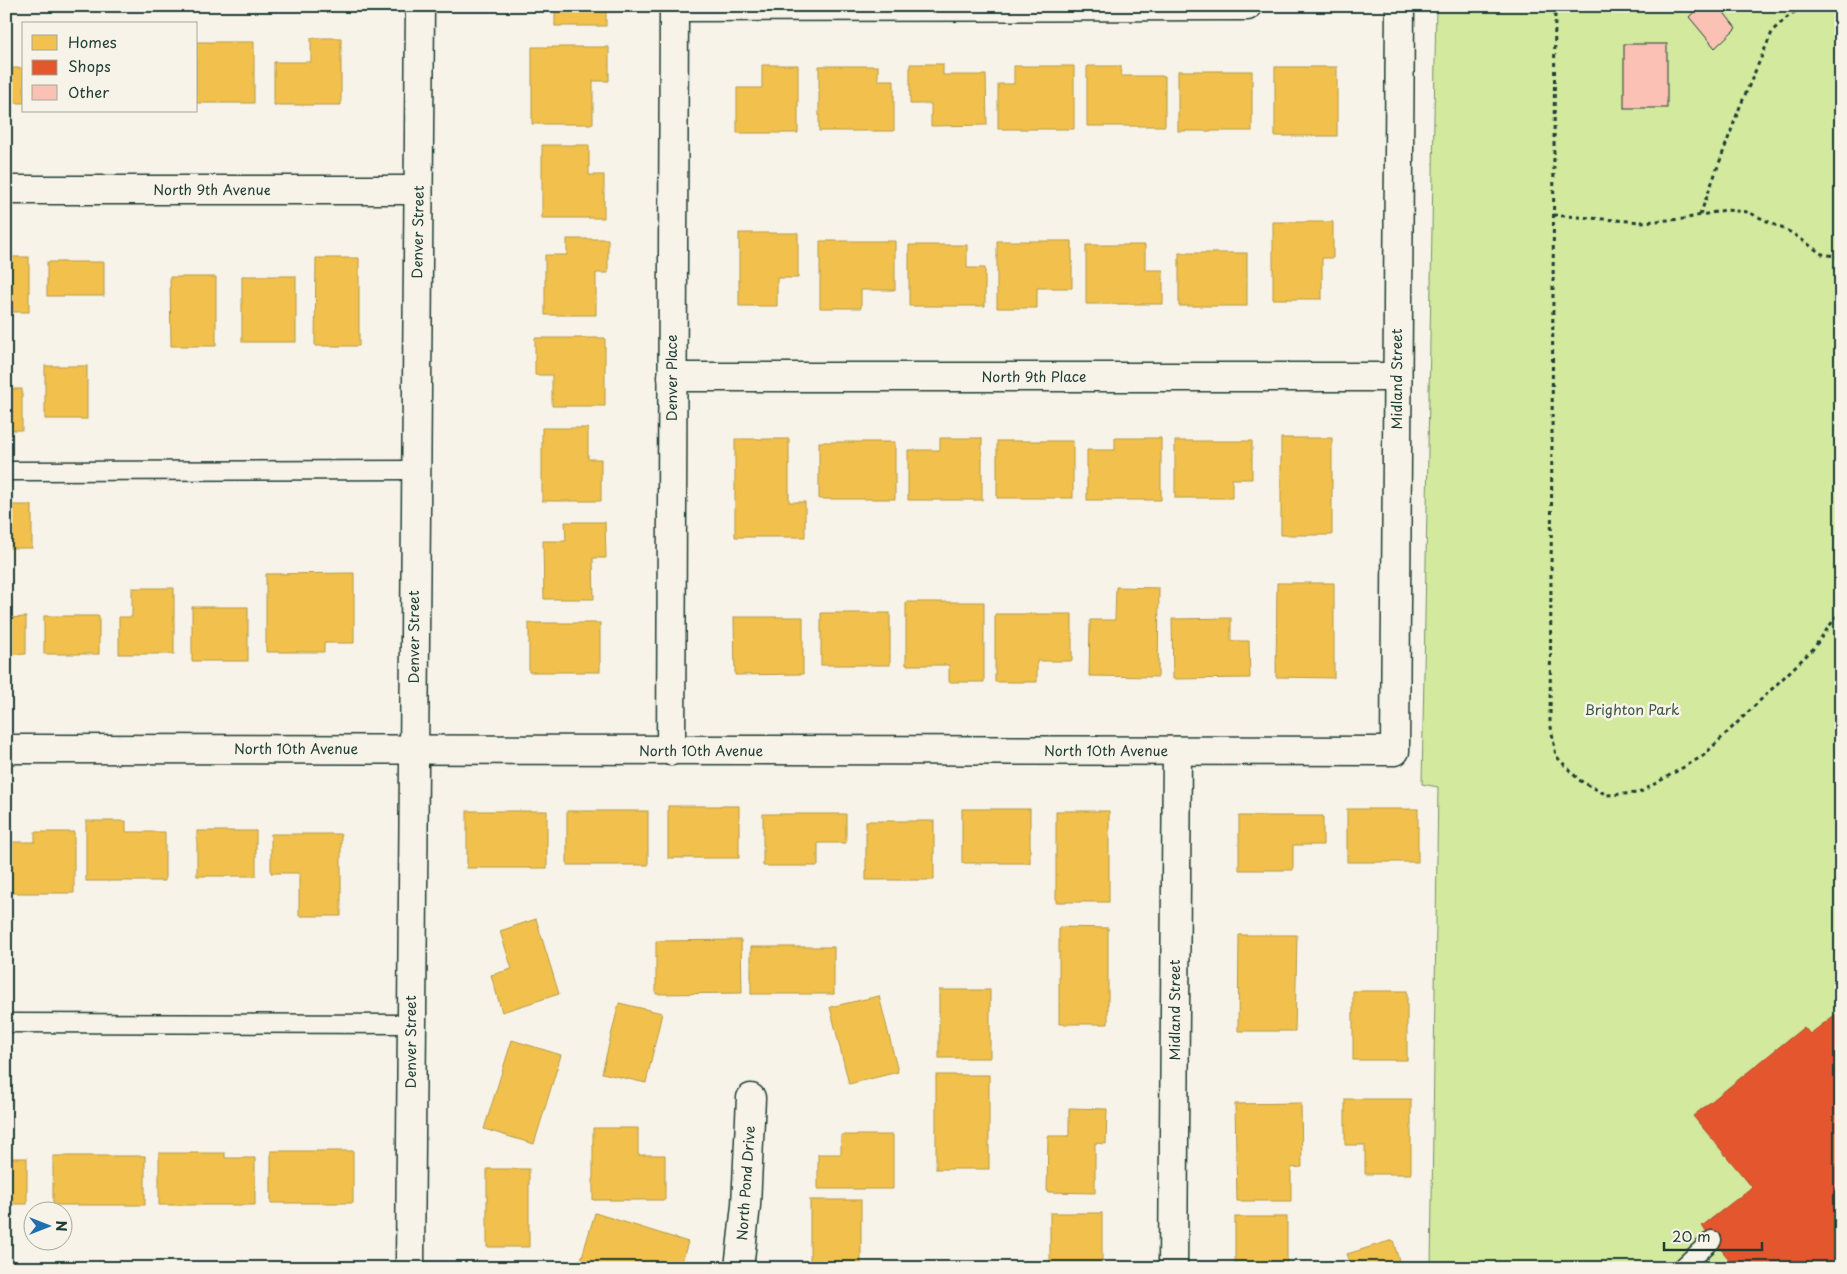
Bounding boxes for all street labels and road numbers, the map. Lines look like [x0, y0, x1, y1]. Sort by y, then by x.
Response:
street label: North 9th Avenue [153, 179, 271, 200]
street label: Denver Street [406, 185, 429, 279]
street label: Midland Street [1386, 328, 1407, 430]
street label: Denver Place [661, 335, 682, 421]
street label: North 9th Place [981, 366, 1087, 387]
street label: Denver Street [403, 590, 424, 684]
street label: North 10th Avenue [234, 738, 358, 759]
street label: North 10th Avenue [639, 740, 763, 761]
street label: North 10th Avenue [1044, 740, 1168, 761]
street label: Midland Street [1164, 959, 1185, 1061]
street label: Denver Street [400, 995, 421, 1089]
street label: North Pond Drive [731, 1125, 760, 1241]

